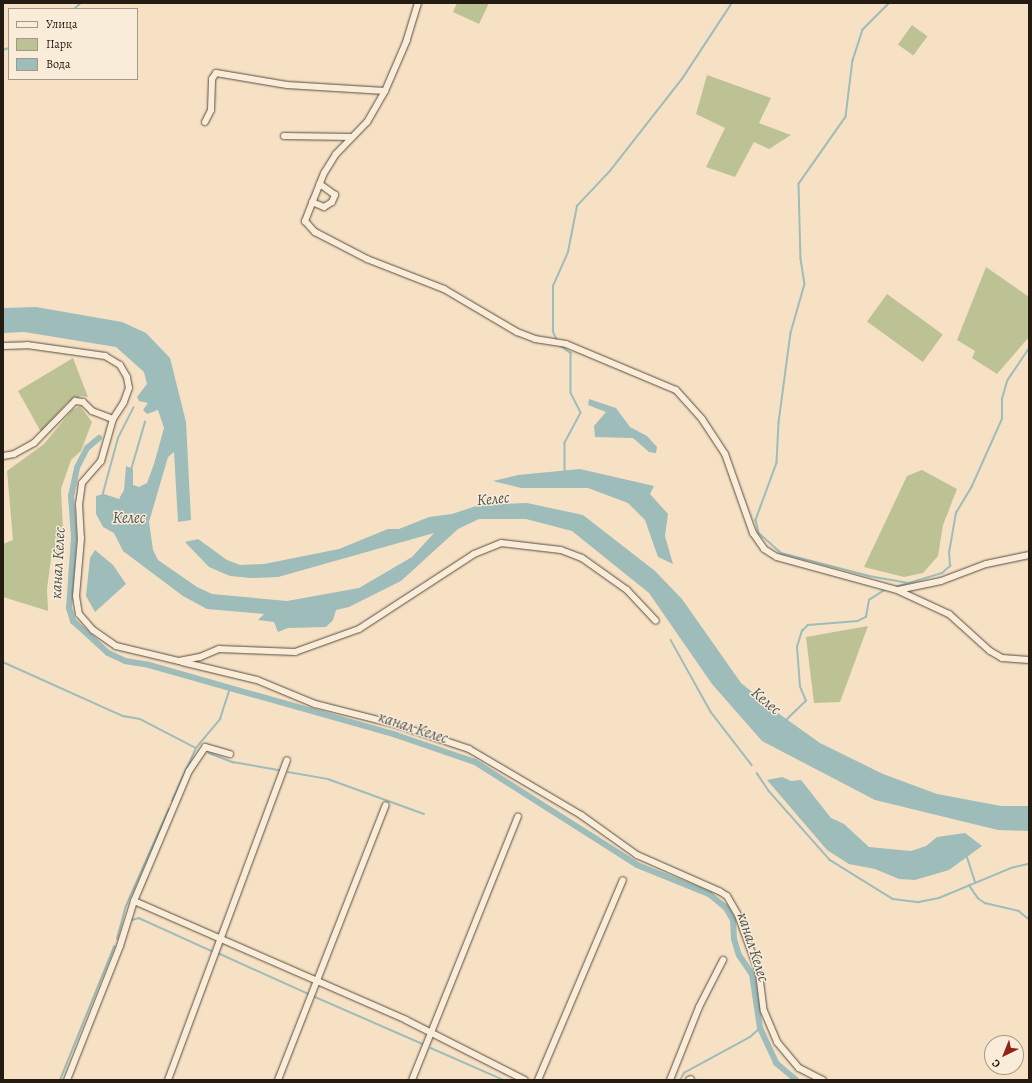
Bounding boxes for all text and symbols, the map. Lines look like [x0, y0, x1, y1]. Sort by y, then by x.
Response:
legend [8, 8, 138, 80]
text: Улица [46, 16, 77, 32]
text: Парк [46, 36, 72, 52]
text: Вода [46, 56, 71, 72]
water label: Келес [476, 488, 510, 510]
water label: Келес [113, 508, 145, 528]
water label: канал Келес [47, 526, 69, 600]
water label: Келес [747, 683, 785, 719]
water label: канал Келес [376, 708, 450, 748]
water label: канал Келес [733, 910, 773, 984]
north arrow [984, 1035, 1024, 1075]
text: С [989, 1056, 1004, 1071]

